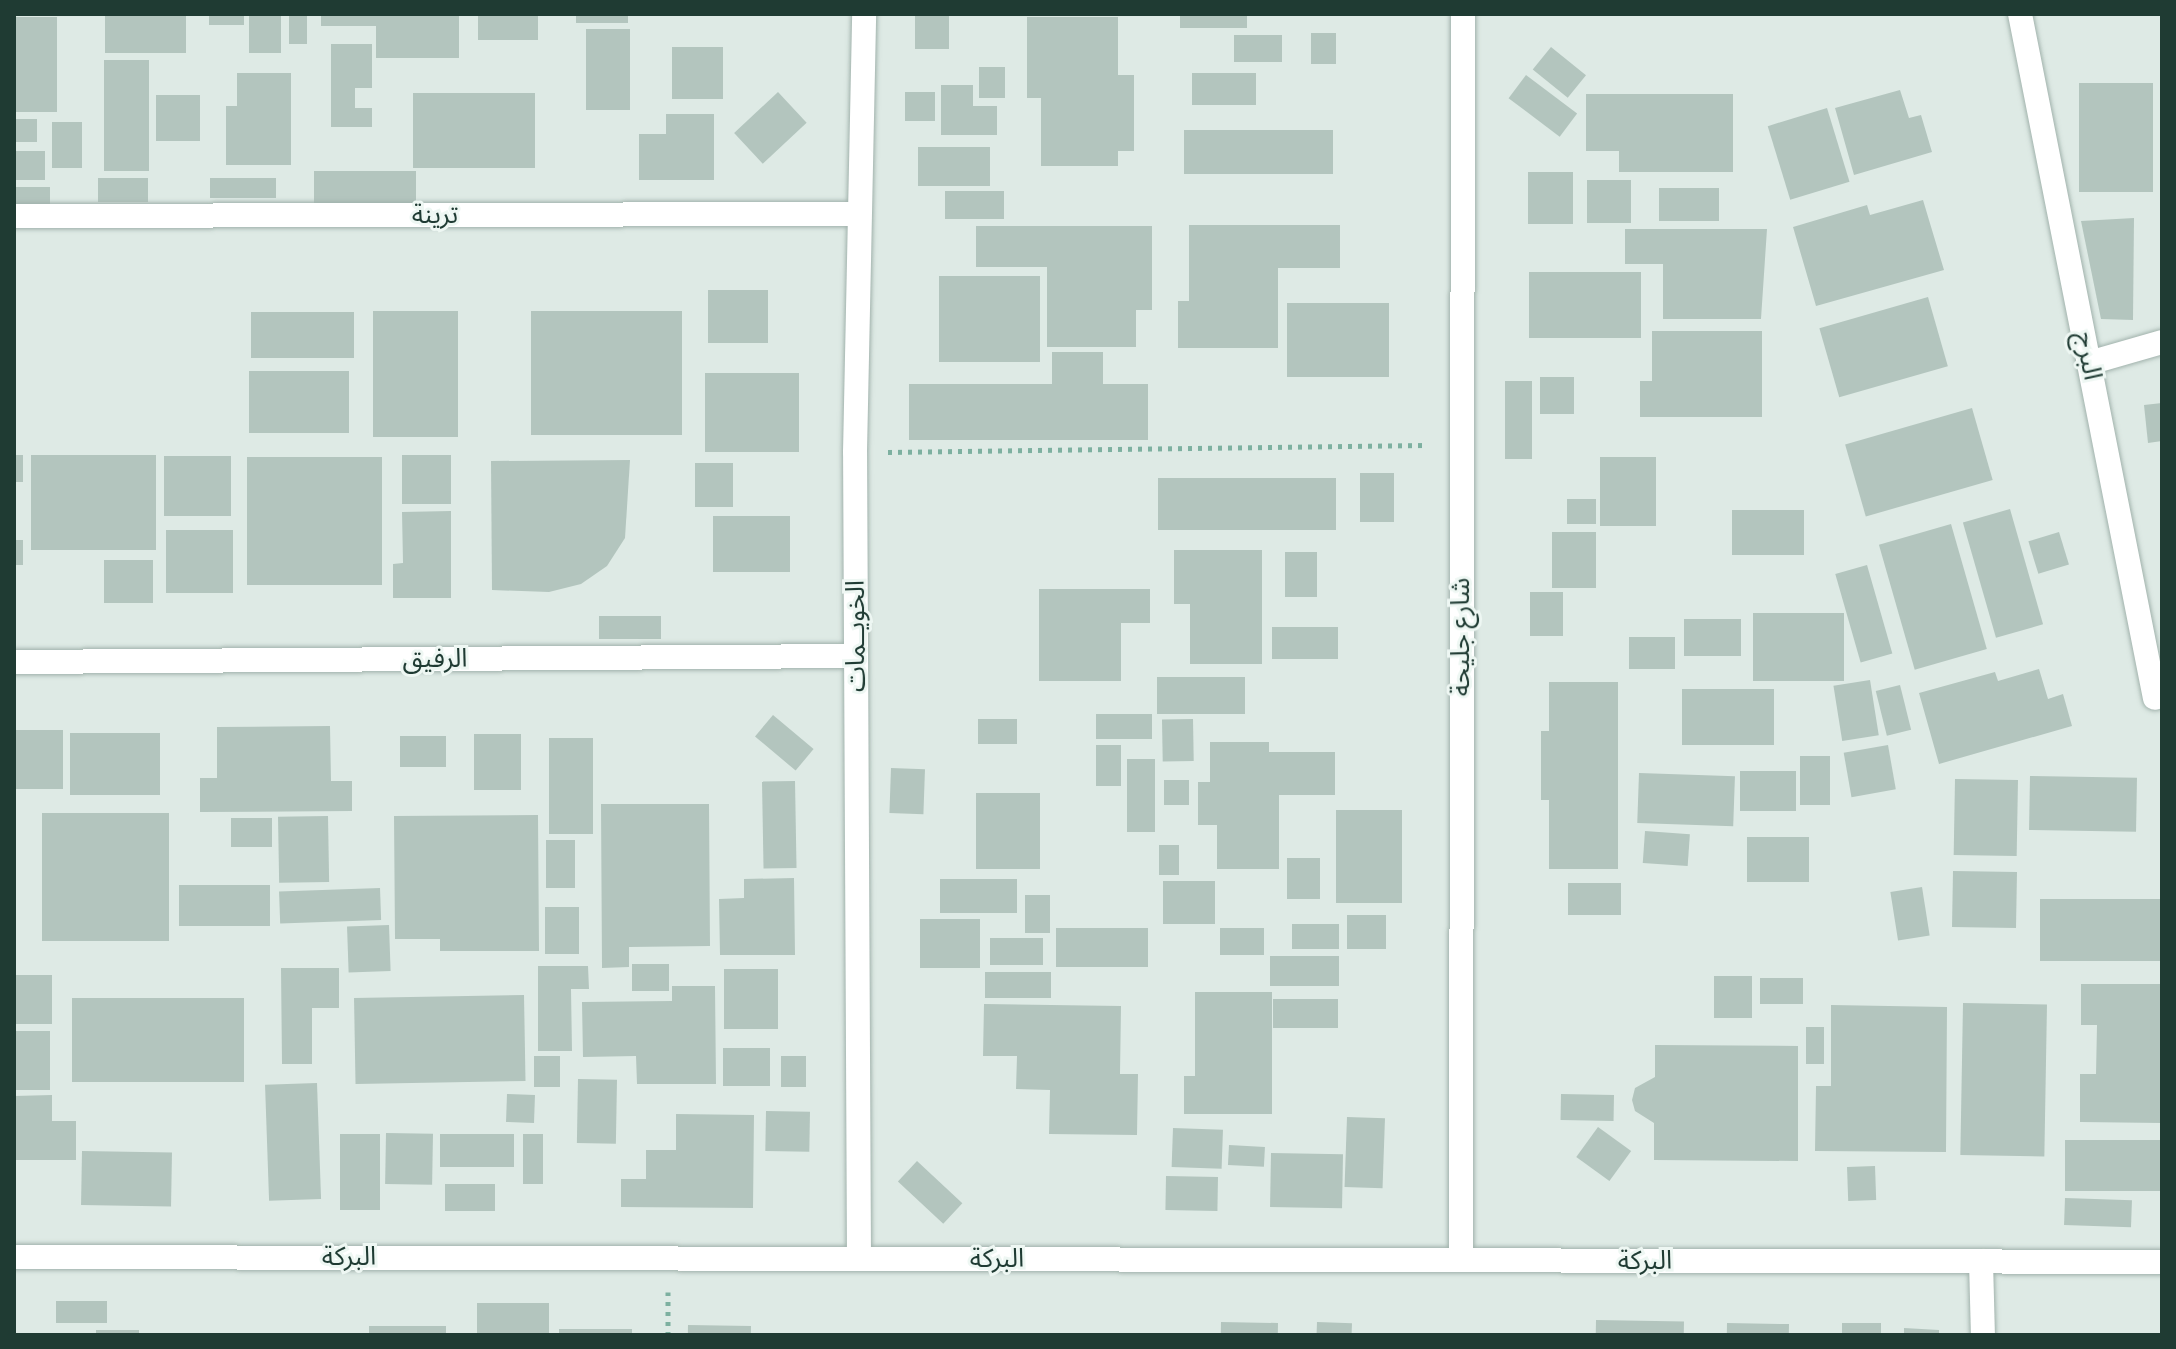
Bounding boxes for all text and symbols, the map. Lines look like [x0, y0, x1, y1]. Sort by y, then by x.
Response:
street label: ترينة [412, 199, 458, 231]
street label: البرج [2068, 329, 2108, 383]
street label: شارع جليحة [1445, 578, 1477, 696]
street label: الخويــمات [840, 580, 872, 692]
street label: الرفيق [403, 643, 467, 675]
street label: البركة [322, 1241, 376, 1273]
street label: البركة [970, 1243, 1024, 1275]
street label: البركة [1618, 1245, 1672, 1277]

